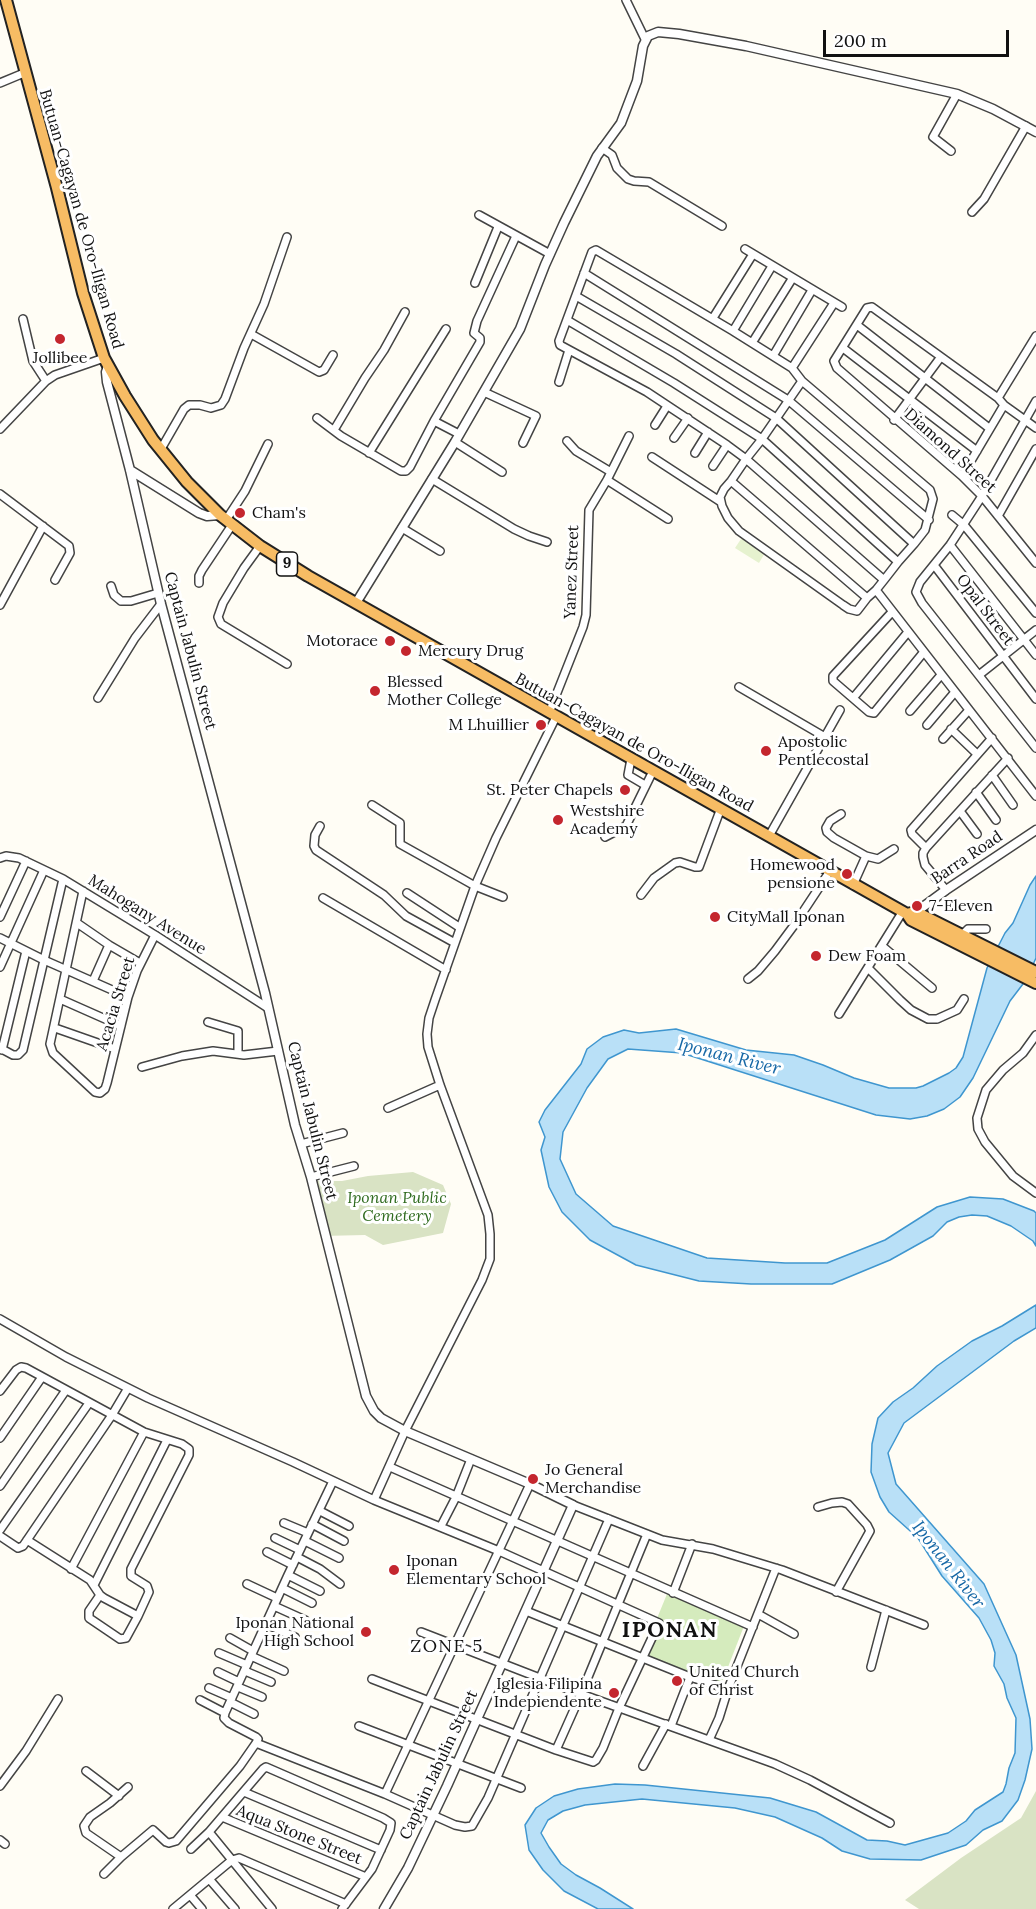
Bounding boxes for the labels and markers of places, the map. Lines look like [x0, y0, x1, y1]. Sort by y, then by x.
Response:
marker: Jollibee [53, 332, 67, 346]
place label: Jollibee [32, 348, 88, 368]
place label: Cham's [252, 503, 306, 523]
marker: Cham's [233, 506, 247, 520]
place label: Motorace [306, 631, 378, 651]
marker: Motorace [383, 634, 397, 648]
place label: Mercury Drug [418, 641, 523, 661]
marker: Mercury Drug [399, 644, 413, 658]
place label: Blessed Mother College [387, 672, 502, 710]
marker: Blessed Mother College [368, 684, 382, 698]
place label: M Lhuillier [448, 715, 529, 735]
marker: M Lhuillier [534, 718, 548, 732]
place label: Apostolic Pentlecostal [778, 732, 869, 770]
marker: Apostolic Pentlecostal [759, 744, 773, 758]
place label: St. Peter Chapels [487, 780, 613, 800]
marker: St. Peter Chapels [618, 783, 632, 797]
place label: Westshire Academy [570, 801, 645, 839]
marker: Westshire Academy [551, 813, 565, 827]
place label: Homewood pensione [750, 855, 835, 893]
marker: Homewood pensione [840, 867, 854, 881]
place label: 7-Eleven [929, 896, 993, 916]
marker: 7-Eleven [910, 899, 924, 913]
place label: CityMall Iponan [727, 907, 845, 927]
marker: CityMall Iponan [708, 910, 722, 924]
place label: Dew Foam [828, 946, 906, 966]
marker: Dew Foam [809, 949, 823, 963]
place label: Jo General Merchandise [545, 1460, 641, 1498]
marker: Jo General Merchandise [526, 1472, 540, 1486]
place label: Iponan Elementary School [406, 1551, 546, 1589]
marker: Iponan Elementary School [387, 1563, 401, 1577]
place label: Iponan National High School [235, 1613, 354, 1651]
marker: Iponan National High School [359, 1625, 373, 1639]
place label: United Church of Christ [689, 1662, 799, 1700]
place label: Iglesia Filipina Indepiendente [494, 1674, 602, 1712]
marker: United Church of Christ [670, 1674, 684, 1688]
marker: Iglesia Filipina Indepiendente [607, 1686, 621, 1700]

